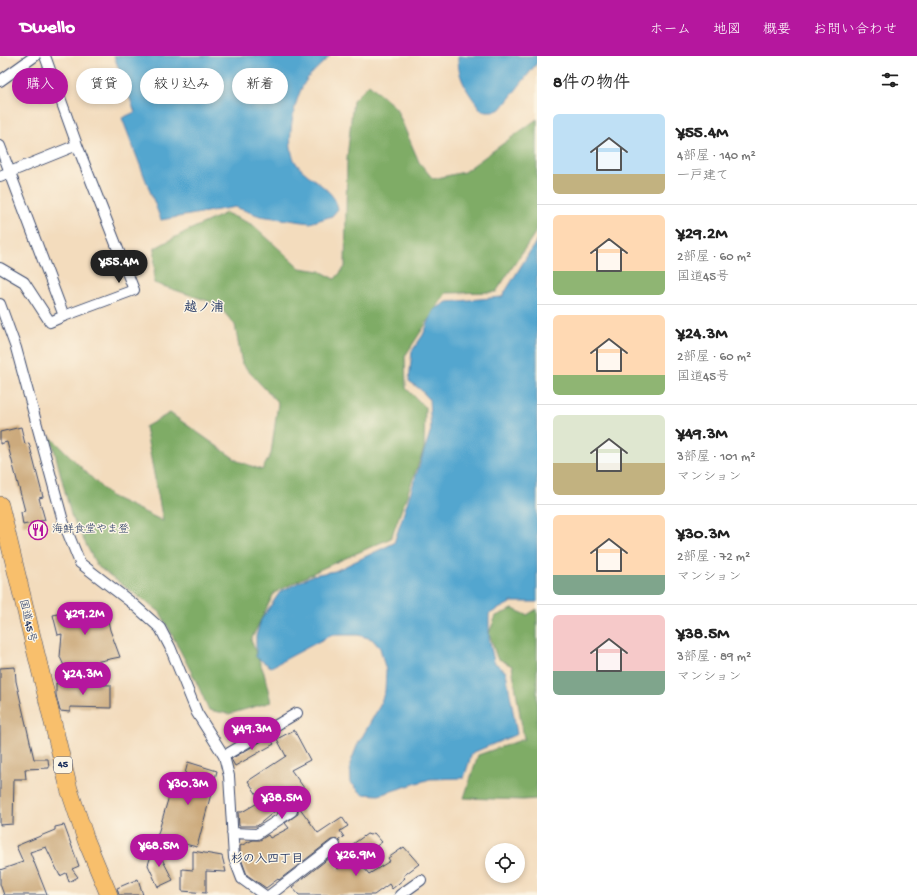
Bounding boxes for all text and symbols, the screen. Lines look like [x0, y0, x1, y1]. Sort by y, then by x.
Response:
text: Dwello [20, 17, 75, 40]
text: ホーム [650, 22, 691, 39]
text: 地図 [713, 22, 741, 39]
text: 概要 [763, 22, 791, 39]
text: お問い合わせ [813, 22, 897, 39]
chip: 購入 [12, 68, 68, 104]
chip: 賃貸 [76, 68, 132, 104]
chip: 絞り込み [140, 68, 224, 104]
chip: 新着 [232, 68, 288, 104]
icon: filters [879, 69, 901, 91]
text: 8件の物件 [553, 74, 630, 94]
text: ¥55.4M [677, 124, 728, 144]
icon: home [585, 130, 633, 178]
text: 4部屋 · 140 m² [677, 149, 756, 164]
text: 一戸建て [677, 169, 729, 184]
text: ¥29.2M [677, 225, 727, 245]
icon: home [585, 231, 633, 279]
pin: ¥55.4M [86, 250, 152, 284]
text: 2部屋 · 60 m² [677, 250, 751, 265]
text: ¥55.4M [100, 255, 138, 270]
text: 国道45号 [677, 270, 729, 285]
district label: 越ノ浦 [183, 300, 224, 316]
text: ¥24.3M [677, 325, 727, 345]
icon: home [585, 331, 633, 379]
text: 2部屋 · 60 m² [677, 350, 751, 365]
text: 国道45号 [677, 370, 729, 385]
text: ¥49.3M [677, 425, 727, 445]
icon: home [585, 431, 633, 479]
text: 3部屋 · 101 m² [677, 450, 755, 465]
text: マンション [677, 470, 741, 485]
restaurant icon: 海鮮食堂やま登 [27, 519, 49, 541]
place label: 海鮮食堂やま登 [52, 523, 129, 536]
text: ¥30.3M [677, 525, 729, 545]
icon: home [585, 531, 633, 579]
text: 2部屋 · 72 m² [677, 550, 750, 565]
text: マンション [677, 570, 741, 585]
street label: 国道45号 [16, 598, 39, 644]
pin: ¥29.2M [52, 602, 118, 636]
text: ¥29.2M [66, 607, 104, 622]
text: ¥38.5M [677, 625, 729, 645]
icon: home [585, 631, 633, 679]
text: 3部屋 · 89 m² [677, 650, 751, 665]
pin: ¥24.3M [50, 662, 116, 696]
text: ¥24.3M [64, 667, 102, 682]
text: マンション [677, 670, 741, 685]
pin: ¥49.3M [219, 717, 285, 751]
text: ¥49.3M [233, 722, 271, 737]
road number: 45 [54, 757, 72, 773]
pin: ¥30.3M [155, 772, 221, 806]
text: ¥30.3M [168, 777, 208, 792]
pin: ¥38.5M [249, 786, 315, 820]
text: ¥38.5M [262, 791, 302, 806]
pin: ¥68.5M [126, 834, 192, 868]
text: ¥68.5M [139, 839, 179, 854]
pin: ¥26.9M [323, 843, 389, 877]
map controls [485, 843, 525, 883]
button: locate [485, 843, 525, 883]
text: ¥26.9M [337, 848, 375, 863]
district label: 杉の入四丁目 [231, 852, 303, 867]

